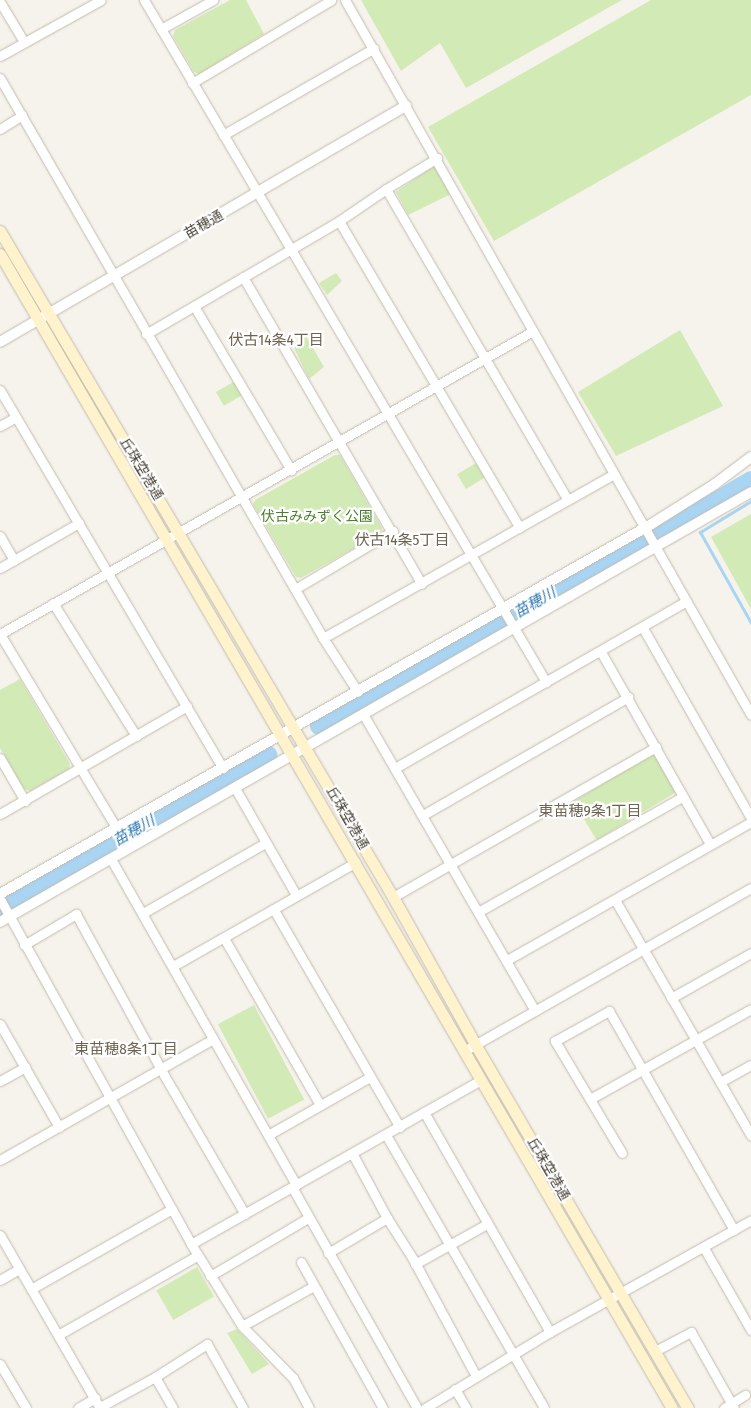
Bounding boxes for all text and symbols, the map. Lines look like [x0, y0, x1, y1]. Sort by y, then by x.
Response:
street label: 苗穂通 [182, 207, 226, 243]
district label: 伏古14条4丁目 [228, 332, 324, 350]
street label: 丘珠空港通 [116, 435, 166, 503]
park label: 伏古みみずく公園 [261, 509, 373, 525]
district label: 伏古14条5丁目 [355, 532, 449, 550]
water label: 苗穂川 [511, 584, 559, 622]
street label: 丘珠空港通 [322, 783, 372, 853]
district label: 東苗穂9条1丁目 [538, 803, 642, 821]
water label: 苗穂川 [110, 812, 158, 850]
district label: 東苗穂8条1丁目 [74, 1041, 178, 1059]
street label: 丘珠空港通 [523, 1134, 573, 1204]

